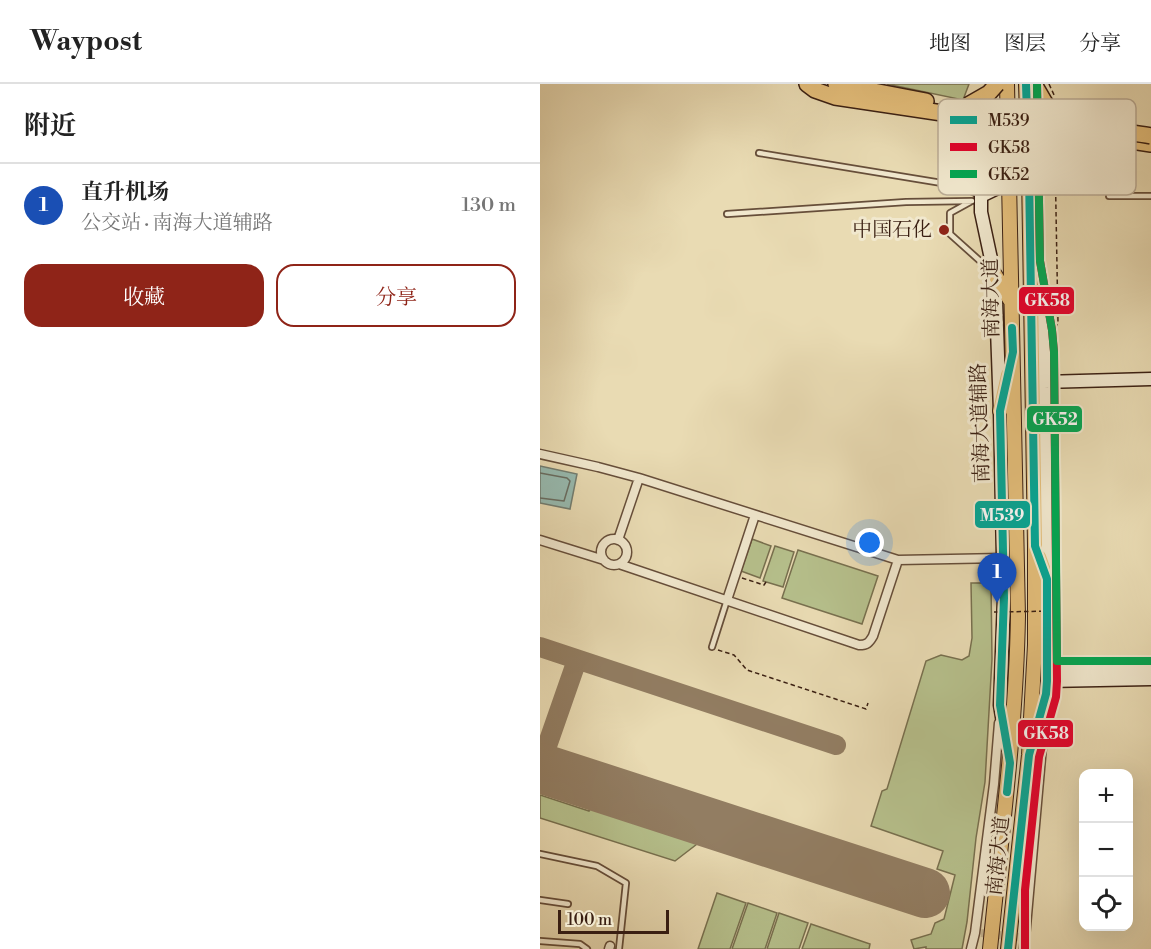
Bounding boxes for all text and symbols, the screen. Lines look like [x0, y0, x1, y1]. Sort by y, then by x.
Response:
text: Waypost [30, 24, 142, 59]
text: 地图 [929, 31, 971, 57]
text: 图层 [1004, 31, 1046, 57]
text: 分享 [1079, 31, 1121, 57]
legend [938, 99, 1136, 195]
text: 附近 [24, 110, 76, 142]
text: M539 [988, 111, 1030, 131]
text: GK58 [988, 138, 1030, 158]
text: GK52 [988, 165, 1029, 185]
text: 直升机场 [81, 179, 169, 206]
text: 1 [39, 193, 48, 218]
text: 130 m [461, 193, 516, 218]
text: 公交站 · 南海大道辅路 [81, 211, 273, 236]
place label: 中国石化 [852, 218, 932, 243]
marker: 中国石化 [937, 223, 951, 237]
street label: 南海大道 [979, 258, 1005, 338]
button: 收藏 [24, 264, 264, 327]
button: 分享 [276, 264, 516, 327]
line badge: GK58 [1018, 286, 1075, 315]
text: GK58 [1024, 291, 1070, 311]
street label: 南海大道辅路 [966, 363, 996, 483]
line badge: GK52 [1026, 405, 1083, 433]
text: GK52 [1032, 410, 1078, 430]
line badge: M539 [974, 500, 1031, 529]
text: M539 [980, 506, 1024, 526]
your location [855, 528, 884, 557]
pin: 1 [978, 554, 1016, 603]
line badge: GK58 [1017, 719, 1074, 748]
text: GK58 [1023, 724, 1069, 744]
map controls [1079, 769, 1133, 931]
button: + [1079, 769, 1133, 823]
street label: 南海大道 [982, 815, 1016, 897]
button: − [1079, 823, 1133, 877]
button: locate [1079, 877, 1133, 931]
scale bar [558, 907, 669, 934]
text: 100 m [567, 910, 612, 930]

